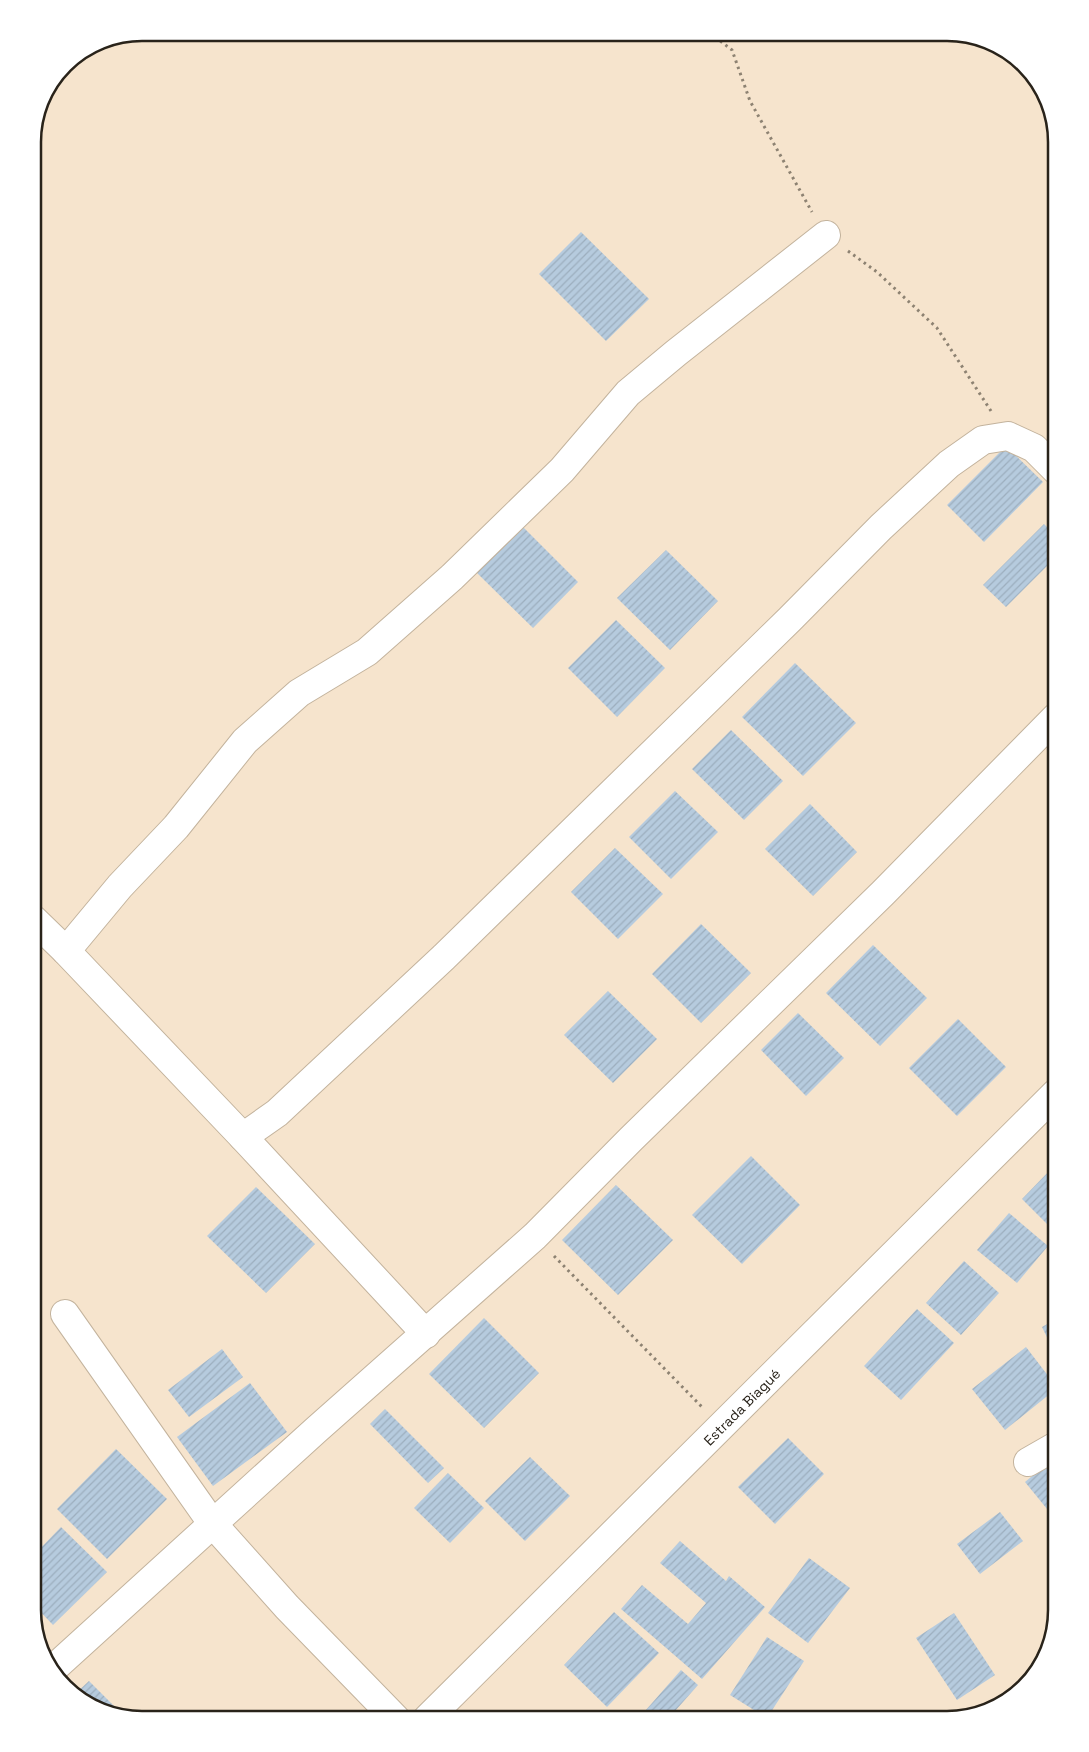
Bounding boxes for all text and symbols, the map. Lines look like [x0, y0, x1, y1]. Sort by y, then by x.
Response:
street label: Estrada Biagué [700, 1365, 784, 1449]

